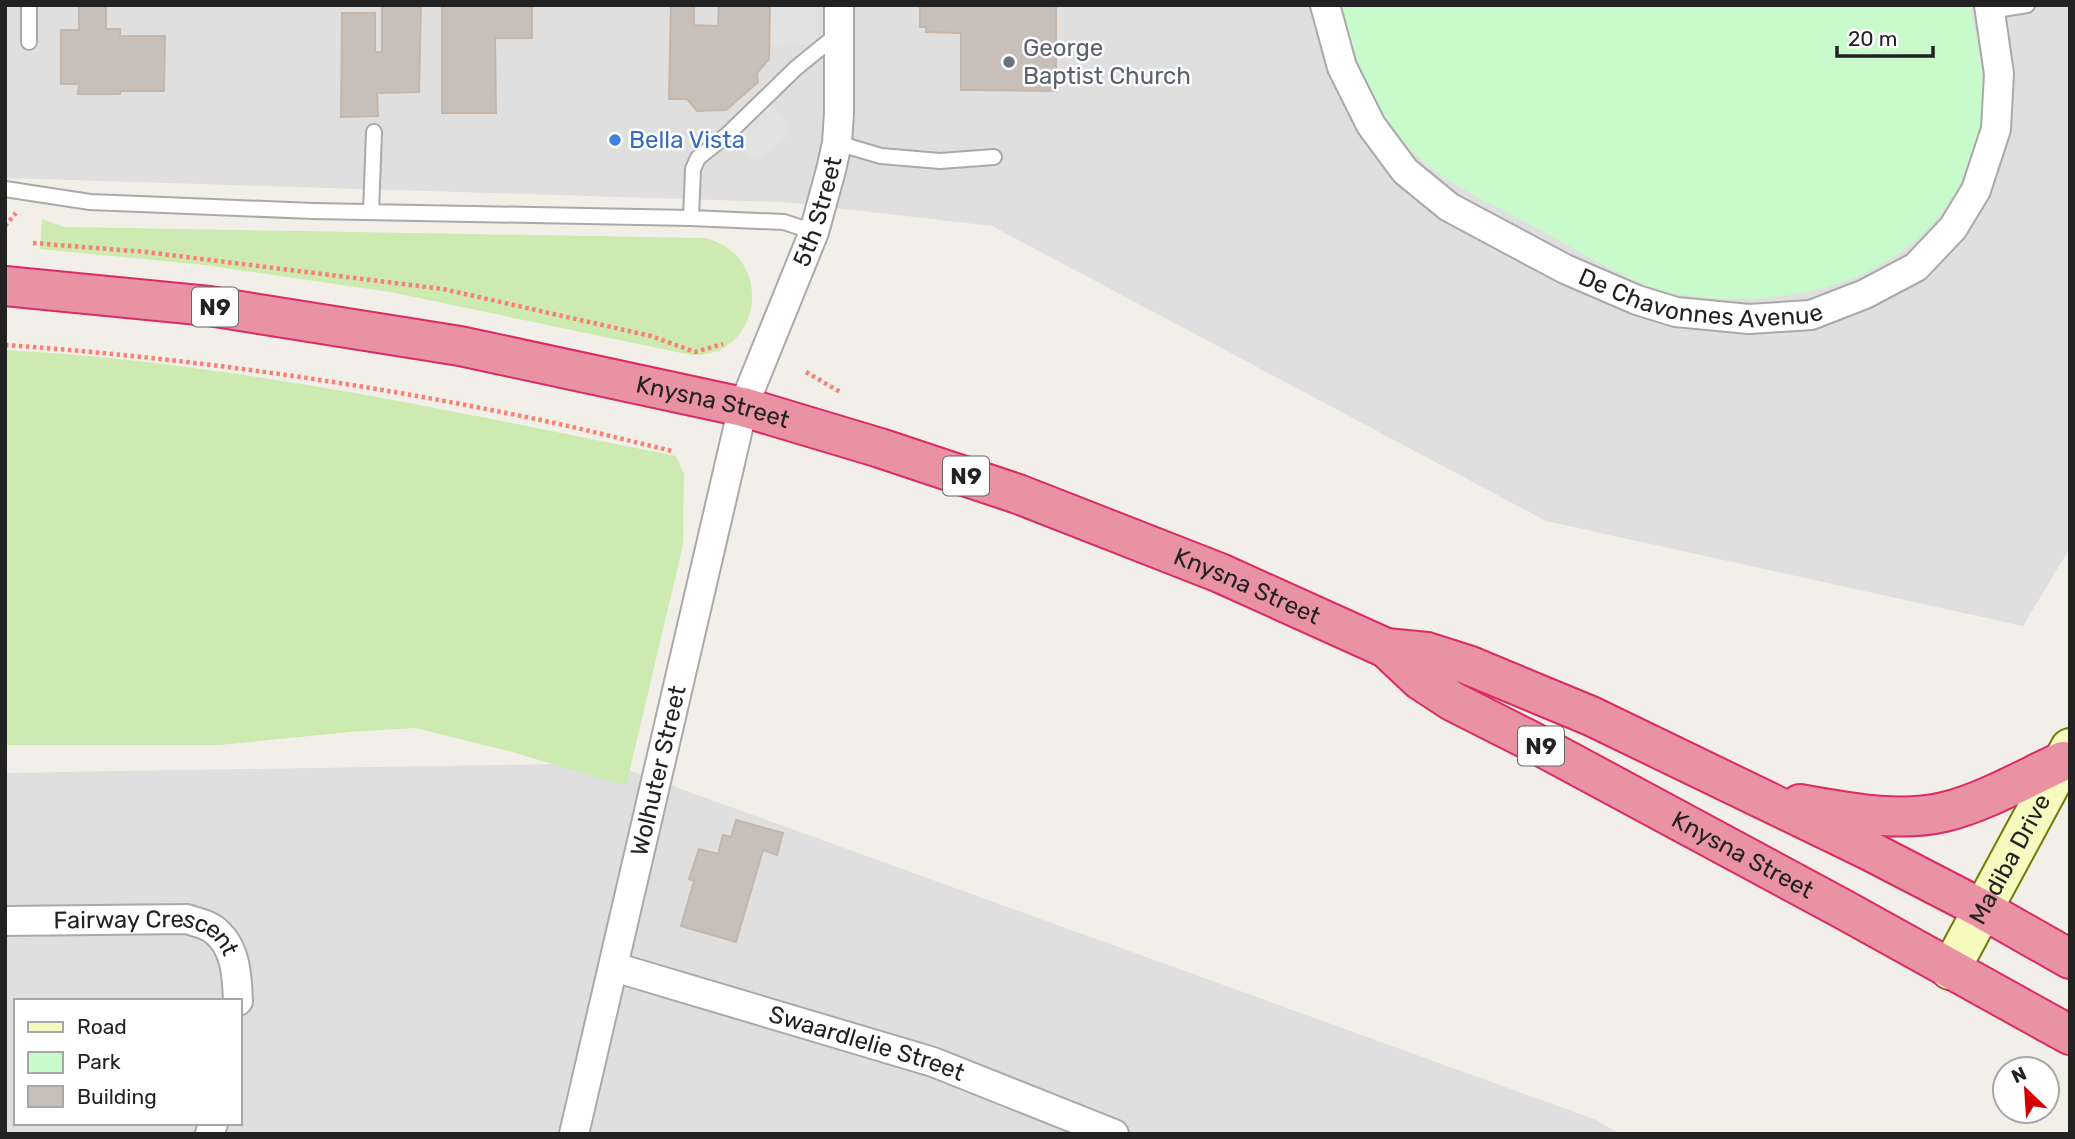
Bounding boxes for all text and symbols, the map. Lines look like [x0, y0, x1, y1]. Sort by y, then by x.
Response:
scale bar [1837, 14, 1933, 58]
text: 20 m [1848, 26, 1897, 51]
place label: George Baptist Church [1023, 34, 1191, 90]
marker: George Baptist Church [1001, 54, 1017, 70]
place label: Bella Vista [629, 126, 745, 154]
marker: Bella Vista [607, 132, 623, 148]
street label: 5th Street [787, 154, 848, 271]
street label: De Chavonnes Avenue [1574, 263, 1827, 333]
road number: N9 [192, 288, 238, 326]
street label: Knysna Street [633, 370, 793, 434]
road number: N9 [943, 456, 989, 496]
street label: Knysna Street [1170, 542, 1325, 630]
street label: Wolhuter Street [625, 683, 692, 859]
road number: N9 [1518, 726, 1564, 766]
street label: Madiba Drive [1963, 789, 2056, 929]
street label: Knysna Street [1667, 805, 1818, 904]
street label: Fairway Crescent [53, 905, 244, 960]
legend [14, 999, 242, 1125]
street label: Swaardlelie Street [766, 1000, 969, 1087]
text: Road [77, 1014, 127, 1039]
text: Park [77, 1049, 121, 1074]
north arrow [1991, 1055, 2061, 1125]
text: N [2008, 1062, 2030, 1088]
text: Building [77, 1084, 157, 1109]

